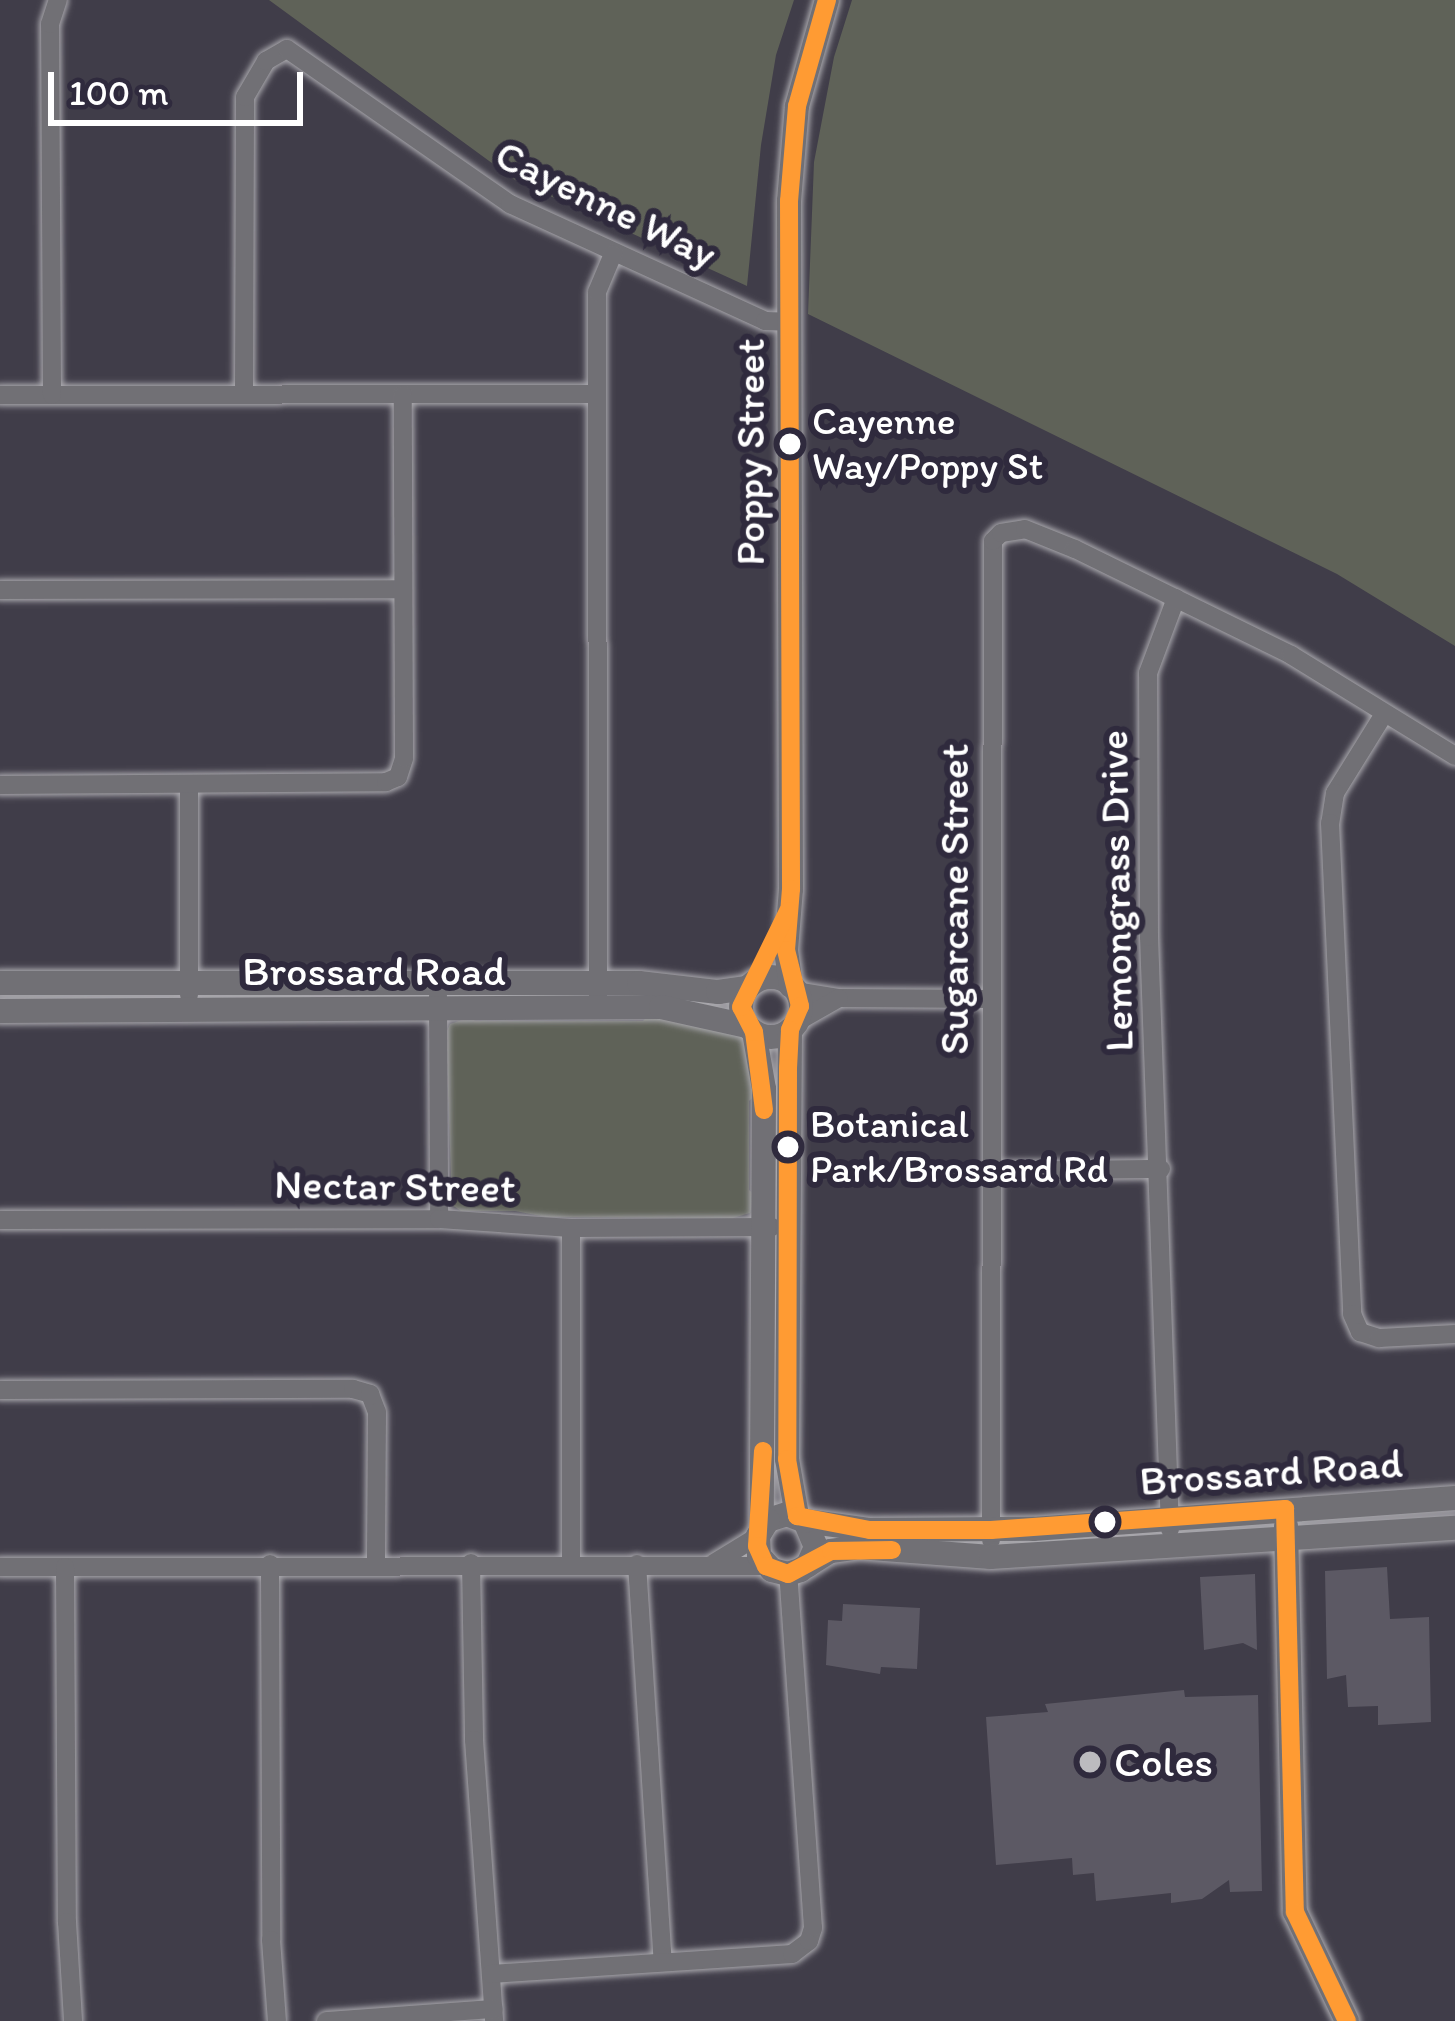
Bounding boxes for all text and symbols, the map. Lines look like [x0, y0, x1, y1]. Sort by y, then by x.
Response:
scale bar [54, 48, 309, 122]
text: 100 m [69, 71, 168, 114]
street label: Cayenne Way [487, 129, 725, 279]
street label: Poppy Street [725, 338, 775, 566]
place label: Cayenne Way/Poppy St [812, 399, 1043, 490]
marker: Cayenne Way/Poppy St [779, 433, 801, 455]
street label: Lemongrass Drive [1088, 730, 1144, 1052]
street label: Sugarcane Street [929, 744, 979, 1054]
street label: Brossard Road [243, 946, 505, 996]
place label: Botanical Park/Brossard Rd [810, 1102, 1108, 1193]
marker: Botanical Park/Brossard Rd [777, 1136, 799, 1158]
street label: Nectar Street [274, 1159, 516, 1213]
street label: Brossard Road [1138, 1438, 1404, 1506]
unlabelled marker [1094, 1511, 1116, 1533]
place label: Coles [1114, 1737, 1213, 1787]
marker: Coles [1077, 1749, 1103, 1775]

